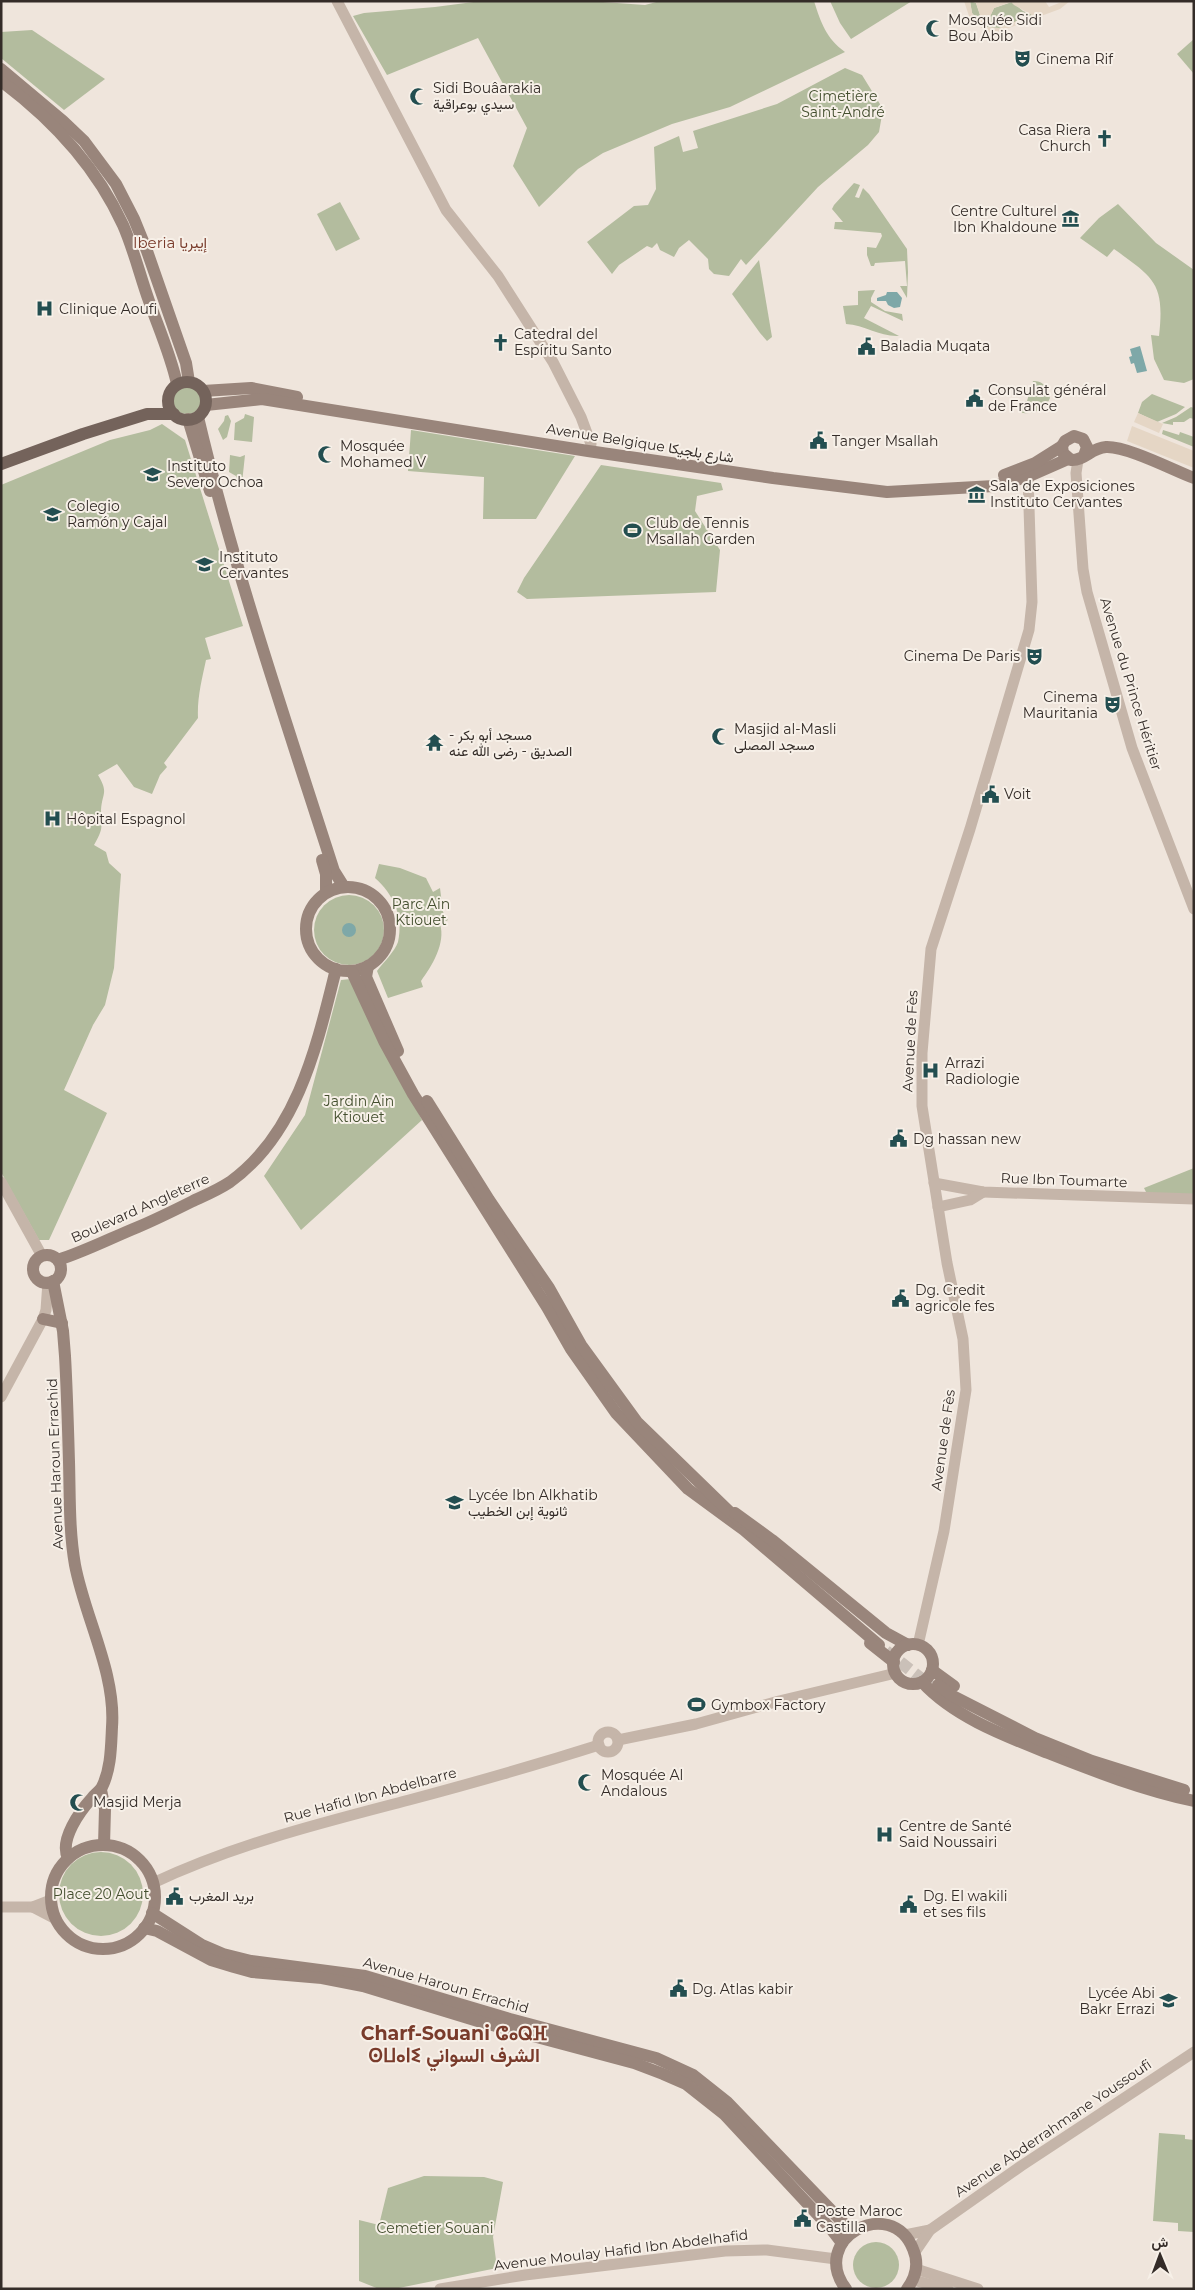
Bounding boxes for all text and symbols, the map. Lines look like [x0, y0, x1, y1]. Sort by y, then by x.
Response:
place label: Mosquée Sidi Bou Abib [948, 11, 1042, 45]
mosque icon: Mosquée Sidi Bou Abib [924, 18, 944, 38]
theatre icon: Cinema Rif [1012, 49, 1032, 69]
place label: Cinema Rif [1036, 50, 1114, 68]
place label: Sidi Bouâarakia سيدي بوعراقية [433, 79, 541, 116]
mosque icon: Sidi Bouâarakia سيدي بوعراقية [409, 86, 429, 106]
park label: Cimetière Saint-André [801, 87, 885, 121]
place label: Casa Riera Church [1019, 121, 1091, 155]
church icon: Casa Riera Church [1095, 128, 1115, 148]
place label: Centre Culturel Ibn Khaldoune [951, 202, 1057, 236]
museum icon: Centre Culturel Ibn Khaldoune [1061, 209, 1081, 229]
district label: Iberia إيبريا [133, 233, 208, 253]
hospital icon: Clinique Aoufi [35, 299, 55, 319]
place label: Clinique Aoufi [59, 300, 157, 318]
place label: Catedral del Espíritu Santo [514, 325, 612, 359]
church icon: Catedral del Espíritu Santo [490, 332, 510, 352]
public building icon: Baladia Muqata [856, 336, 876, 356]
place label: Baladia Muqata [880, 337, 990, 355]
place label: Consulat général de France [988, 381, 1107, 415]
public building icon: Consulat général de France [964, 388, 984, 408]
street label: Avenue Belgique شارع بلجيكا [545, 419, 735, 469]
public building icon: Tanger Msallah [808, 431, 828, 451]
place label: Tanger Msallah [832, 432, 938, 450]
place label: Mosquée Mohamed V [340, 437, 426, 471]
mosque icon: Mosquée Mohamed V [316, 444, 336, 464]
place label: Instituto Severo Ochoa [167, 457, 264, 491]
school or university icon: Instituto Severo Ochoa [143, 464, 163, 484]
place label: Sala de Exposiciones Instituto Cervantes [990, 477, 1135, 511]
museum icon: Sala de Exposiciones Instituto Cervantes [966, 484, 986, 504]
place label: Colegio Ramón y Cajal [67, 497, 167, 531]
school or university icon: Colegio Ramón y Cajal [43, 504, 63, 524]
place label: Club de Tennis Msallah Garden [646, 514, 755, 548]
sports icon: Club de Tennis Msallah Garden [622, 521, 642, 541]
place label: Instituto Cervantes [219, 548, 289, 582]
school or university icon: Instituto Cervantes [195, 555, 215, 575]
street label: Avenue du Prince Héritier [1096, 595, 1166, 773]
theatre icon: Cinema De Paris [1024, 646, 1044, 666]
place label: Cinema De Paris [904, 647, 1020, 665]
place label: Cinema Mauritania [1023, 688, 1098, 722]
theatre icon: Cinema Mauritania [1102, 695, 1122, 715]
place label: Masjid al-Masli مسجد المصلى [734, 720, 837, 754]
place label: - مسجد أبو بكر الصديق - رضى الله عنه [449, 726, 572, 760]
mosque icon: Masjid al-Masli مسجد المصلى [710, 727, 730, 747]
temple icon: - مسجد أبو بكر الصديق - رضى الله عنه [425, 733, 445, 753]
public building icon: Voit [980, 784, 1000, 804]
place label: Voit [1004, 785, 1031, 803]
hospital icon: Hôpital Espagnol [42, 809, 62, 829]
place label: Hôpital Espagnol [66, 810, 186, 828]
park label: Parc Ain Ktiouet [392, 895, 450, 929]
street label: Avenue de Fès [898, 989, 922, 1092]
place label: Arrazi Radiologie [945, 1054, 1020, 1088]
hospital icon: Arrazi Radiologie [921, 1061, 941, 1081]
park label: Jardin Ain Ktiouet [323, 1092, 394, 1126]
public building icon: Dg hassan new [889, 1129, 909, 1149]
place label: Dg hassan new [913, 1130, 1021, 1148]
street label: Boulevard Angleterre [68, 1169, 212, 1247]
street label: Rue Ibn Toumarte [1000, 1169, 1128, 1191]
place label: Dg. Credit agricole fes [915, 1281, 995, 1315]
public building icon: Dg. Credit agricole fes [891, 1288, 911, 1308]
street label: Avenue Haroun Errachid [43, 1378, 67, 1550]
street label: Avenue de Fès [927, 1388, 959, 1492]
place label: Lycée Ibn Alkhatib ثانوية إبن الخطيب [468, 1486, 598, 1521]
school or university icon: Lycée Ibn Alkhatib ثانوية إبن الخطيب [444, 1493, 464, 1513]
sports icon: Gymbox Factory [687, 1695, 707, 1715]
place label: Gymbox Factory [711, 1696, 826, 1714]
street label: Rue Hafid Ibn Abdelbarre [282, 1763, 458, 1827]
place label: Mosquée Al Andalous [601, 1766, 683, 1800]
mosque icon: Mosquée Al Andalous [577, 1773, 597, 1793]
mosque icon: Masjid Merja [69, 1792, 89, 1812]
place label: Masjid Merja [93, 1793, 182, 1811]
place label: Centre de Santé Said Noussairi [899, 1817, 1012, 1851]
hospital icon: Centre de Santé Said Noussairi [875, 1824, 895, 1844]
park label: Place 20 Aout [53, 1885, 150, 1903]
public building icon: بريد المغرب [165, 1886, 185, 1906]
place label: بريد المغرب [189, 1887, 254, 1905]
place label: Dg. El wakili et ses fils [923, 1887, 1008, 1921]
public building icon: Dg. El wakili et ses fils [899, 1894, 919, 1914]
street label: Avenue Haroun Errachid [361, 1953, 531, 2017]
public building icon: Dg. Atlas kabir [668, 1979, 688, 1999]
place label: Dg. Atlas kabir [692, 1980, 794, 1998]
place label: Lycée Abi Bakr Errazi [1080, 1984, 1155, 2018]
school or university icon: Lycée Abi Bakr Errazi [1159, 1991, 1179, 2011]
district label: Charf-Souani ⵛⴰⵕⴼ ⵙⵡⴰⵏⵉ الشرف السواني [361, 2022, 548, 2072]
street label: Avenue Abderrahmane Youssoufi [951, 2055, 1155, 2201]
place label: Poste Maroc Castilla [816, 2202, 903, 2236]
public building icon: Poste Maroc Castilla [792, 2209, 812, 2229]
park label: Cemetier Souani [377, 2219, 493, 2237]
street label: Avenue Moulay Hafid Ibn Abdelhafid [493, 2225, 749, 2275]
north arrow [1135, 2230, 1185, 2280]
text: ش [1151, 2233, 1169, 2251]

